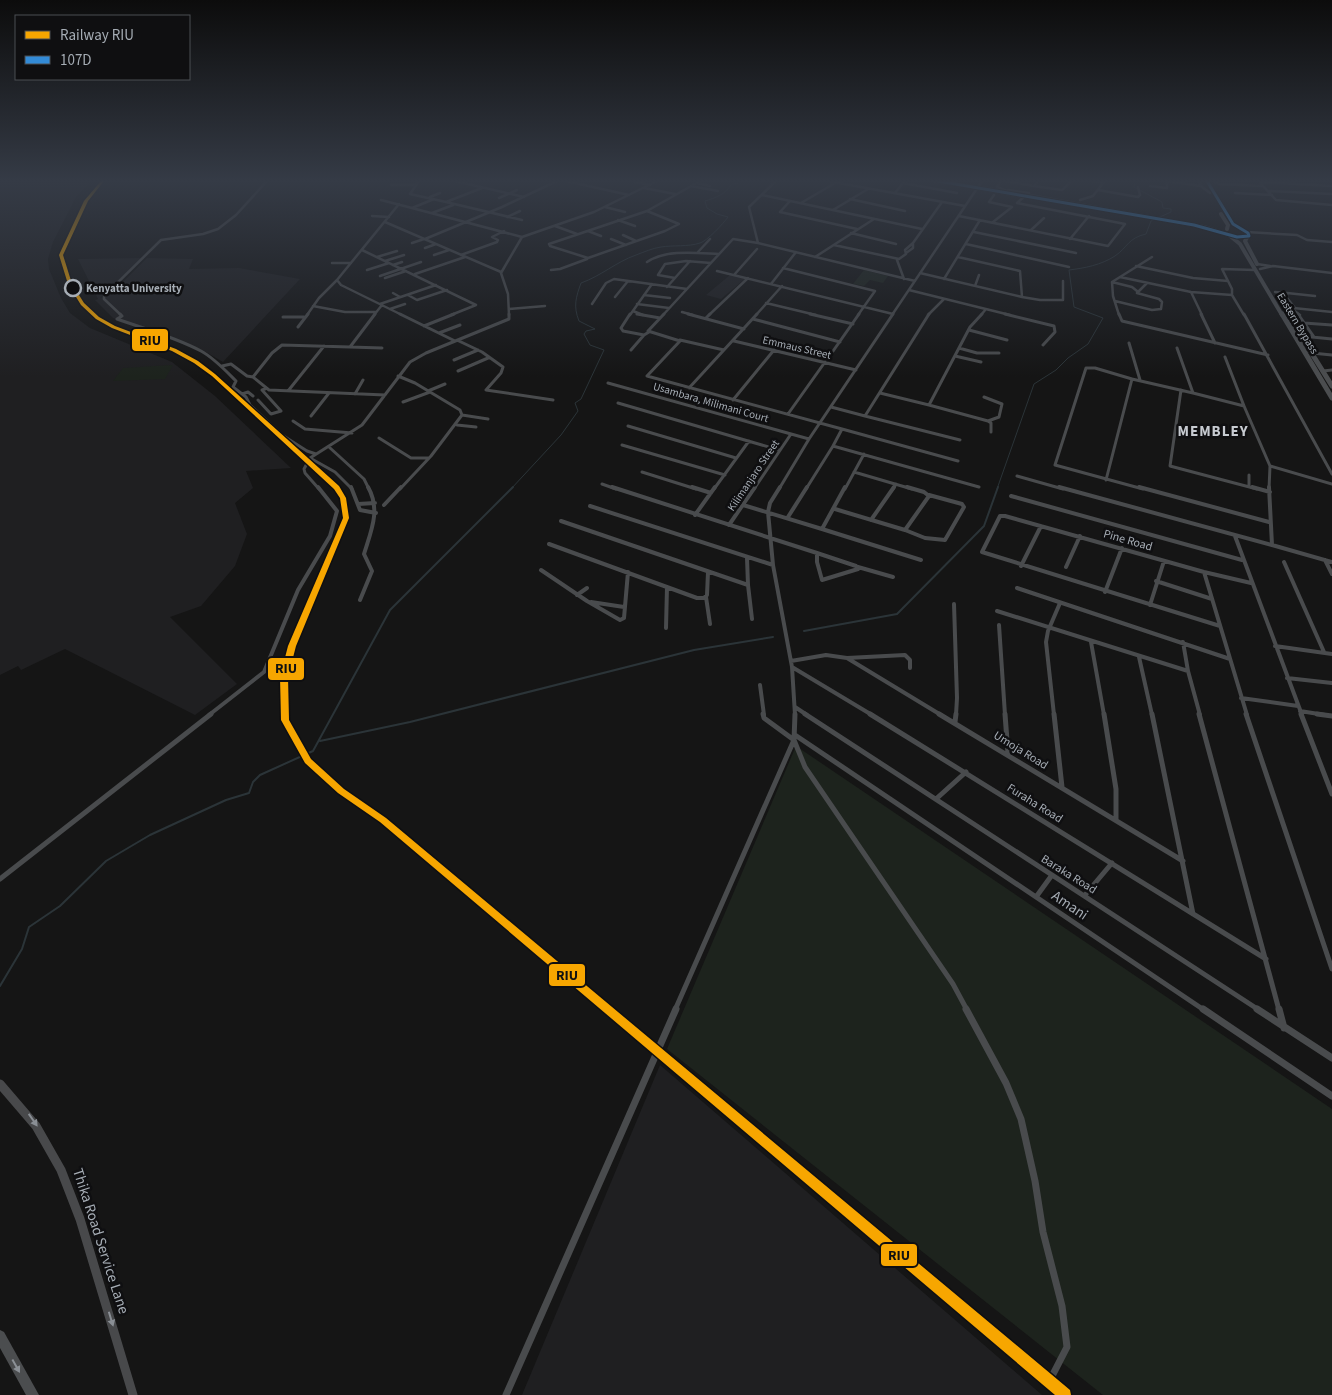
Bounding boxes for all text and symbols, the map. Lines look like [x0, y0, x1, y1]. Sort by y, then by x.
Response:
legend [15, 15, 190, 80]
text: Railway RIU [60, 25, 134, 46]
text: 107D [60, 50, 92, 71]
marker: Kenyatta University [64, 279, 82, 297]
place label: Kenyatta University [86, 281, 182, 296]
street label: Eastern Bypass [1273, 290, 1322, 357]
line badge: RIU [131, 328, 169, 352]
text: RIU [139, 331, 161, 351]
street label: Emmaus Street [761, 332, 833, 363]
street label: Usambara, Milimani Court [651, 379, 771, 426]
district label: MEMBLEY [1177, 421, 1249, 442]
street label: Kilimanjaro Street [724, 436, 783, 514]
street label: Pine Road [1101, 525, 1154, 556]
line badge: RIU [267, 657, 305, 681]
text: RIU [275, 659, 297, 679]
street label: Umoja Road [990, 727, 1051, 774]
street label: Furaha Road [1004, 780, 1066, 827]
street label: Baraka Road [1037, 851, 1100, 898]
street label: Amani [1047, 886, 1092, 925]
line badge: RIU [548, 963, 586, 987]
text: RIU [556, 966, 578, 986]
one-way arrow [28, 1113, 38, 1127]
street label: Thika Road Service Lane [67, 1166, 134, 1317]
line badge: RIU [880, 1243, 918, 1267]
text: RIU [888, 1246, 910, 1266]
one-way arrow [107, 1312, 115, 1327]
one-way arrow [12, 1359, 21, 1372]

